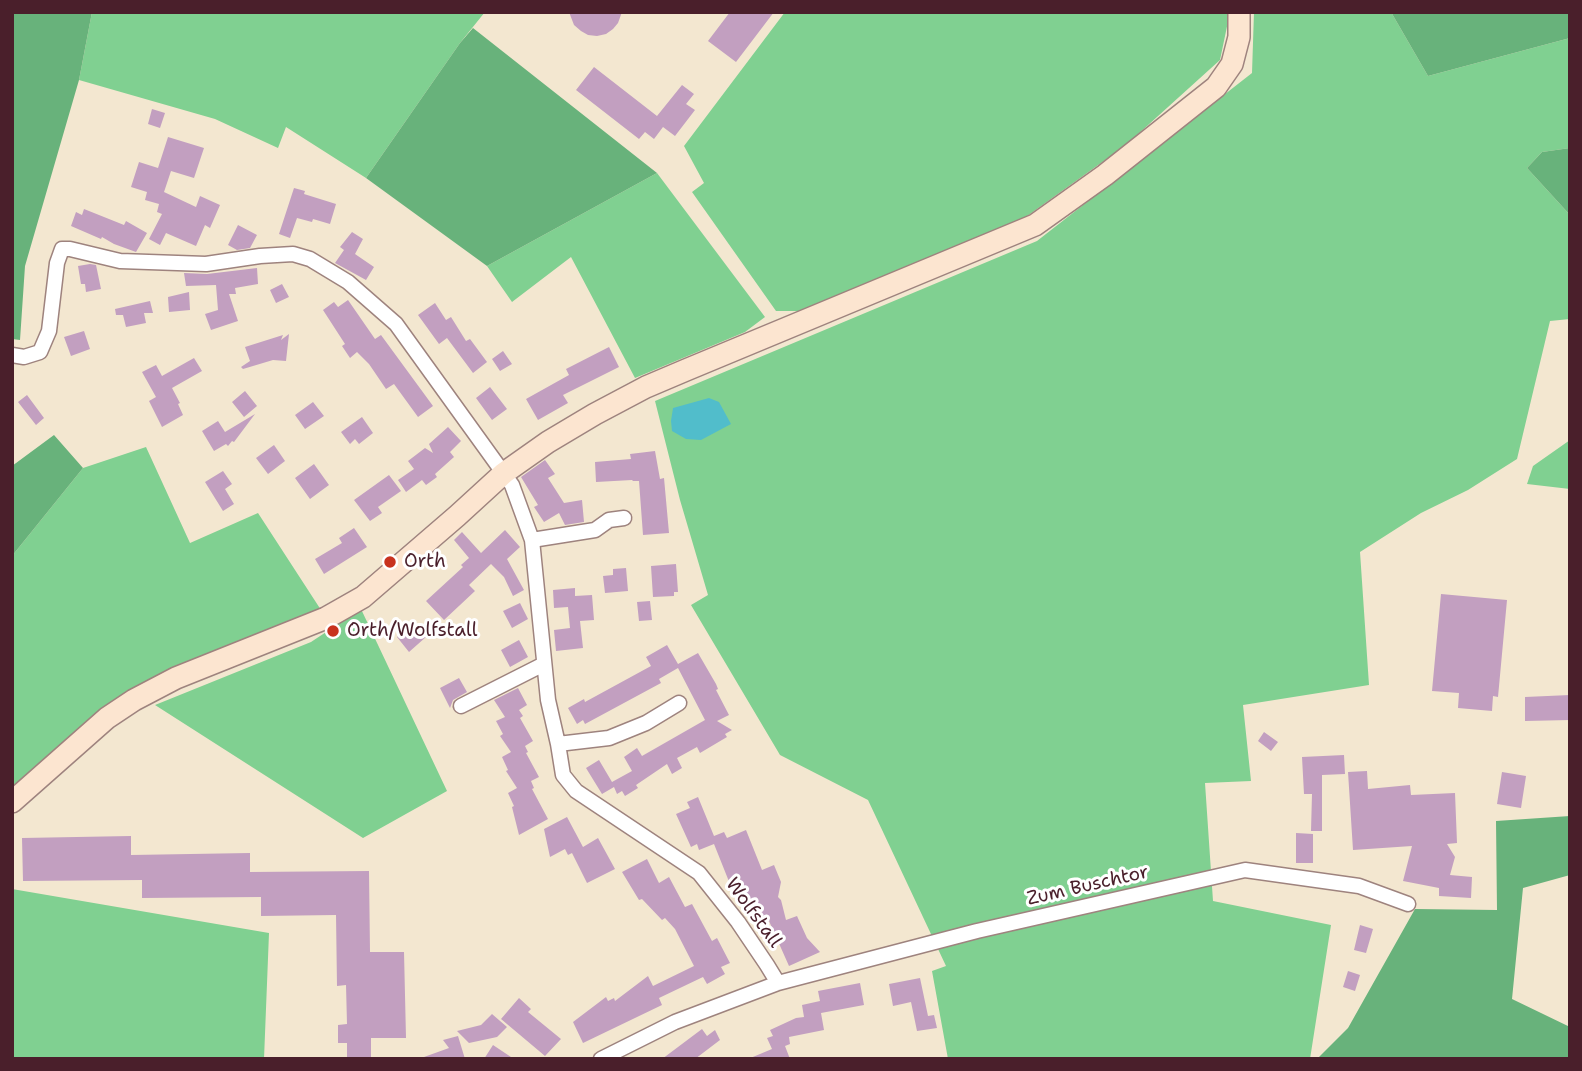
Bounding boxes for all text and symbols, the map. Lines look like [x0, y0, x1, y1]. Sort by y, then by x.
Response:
place label: Orth [404, 551, 446, 573]
marker: Orth [382, 554, 398, 570]
place label: Orth/Wolfstall [347, 620, 477, 642]
marker: Orth/Wolfstall [325, 623, 341, 639]
street label: Zum Buschtor [1025, 861, 1151, 911]
street label: Wolfstall [720, 874, 786, 952]

